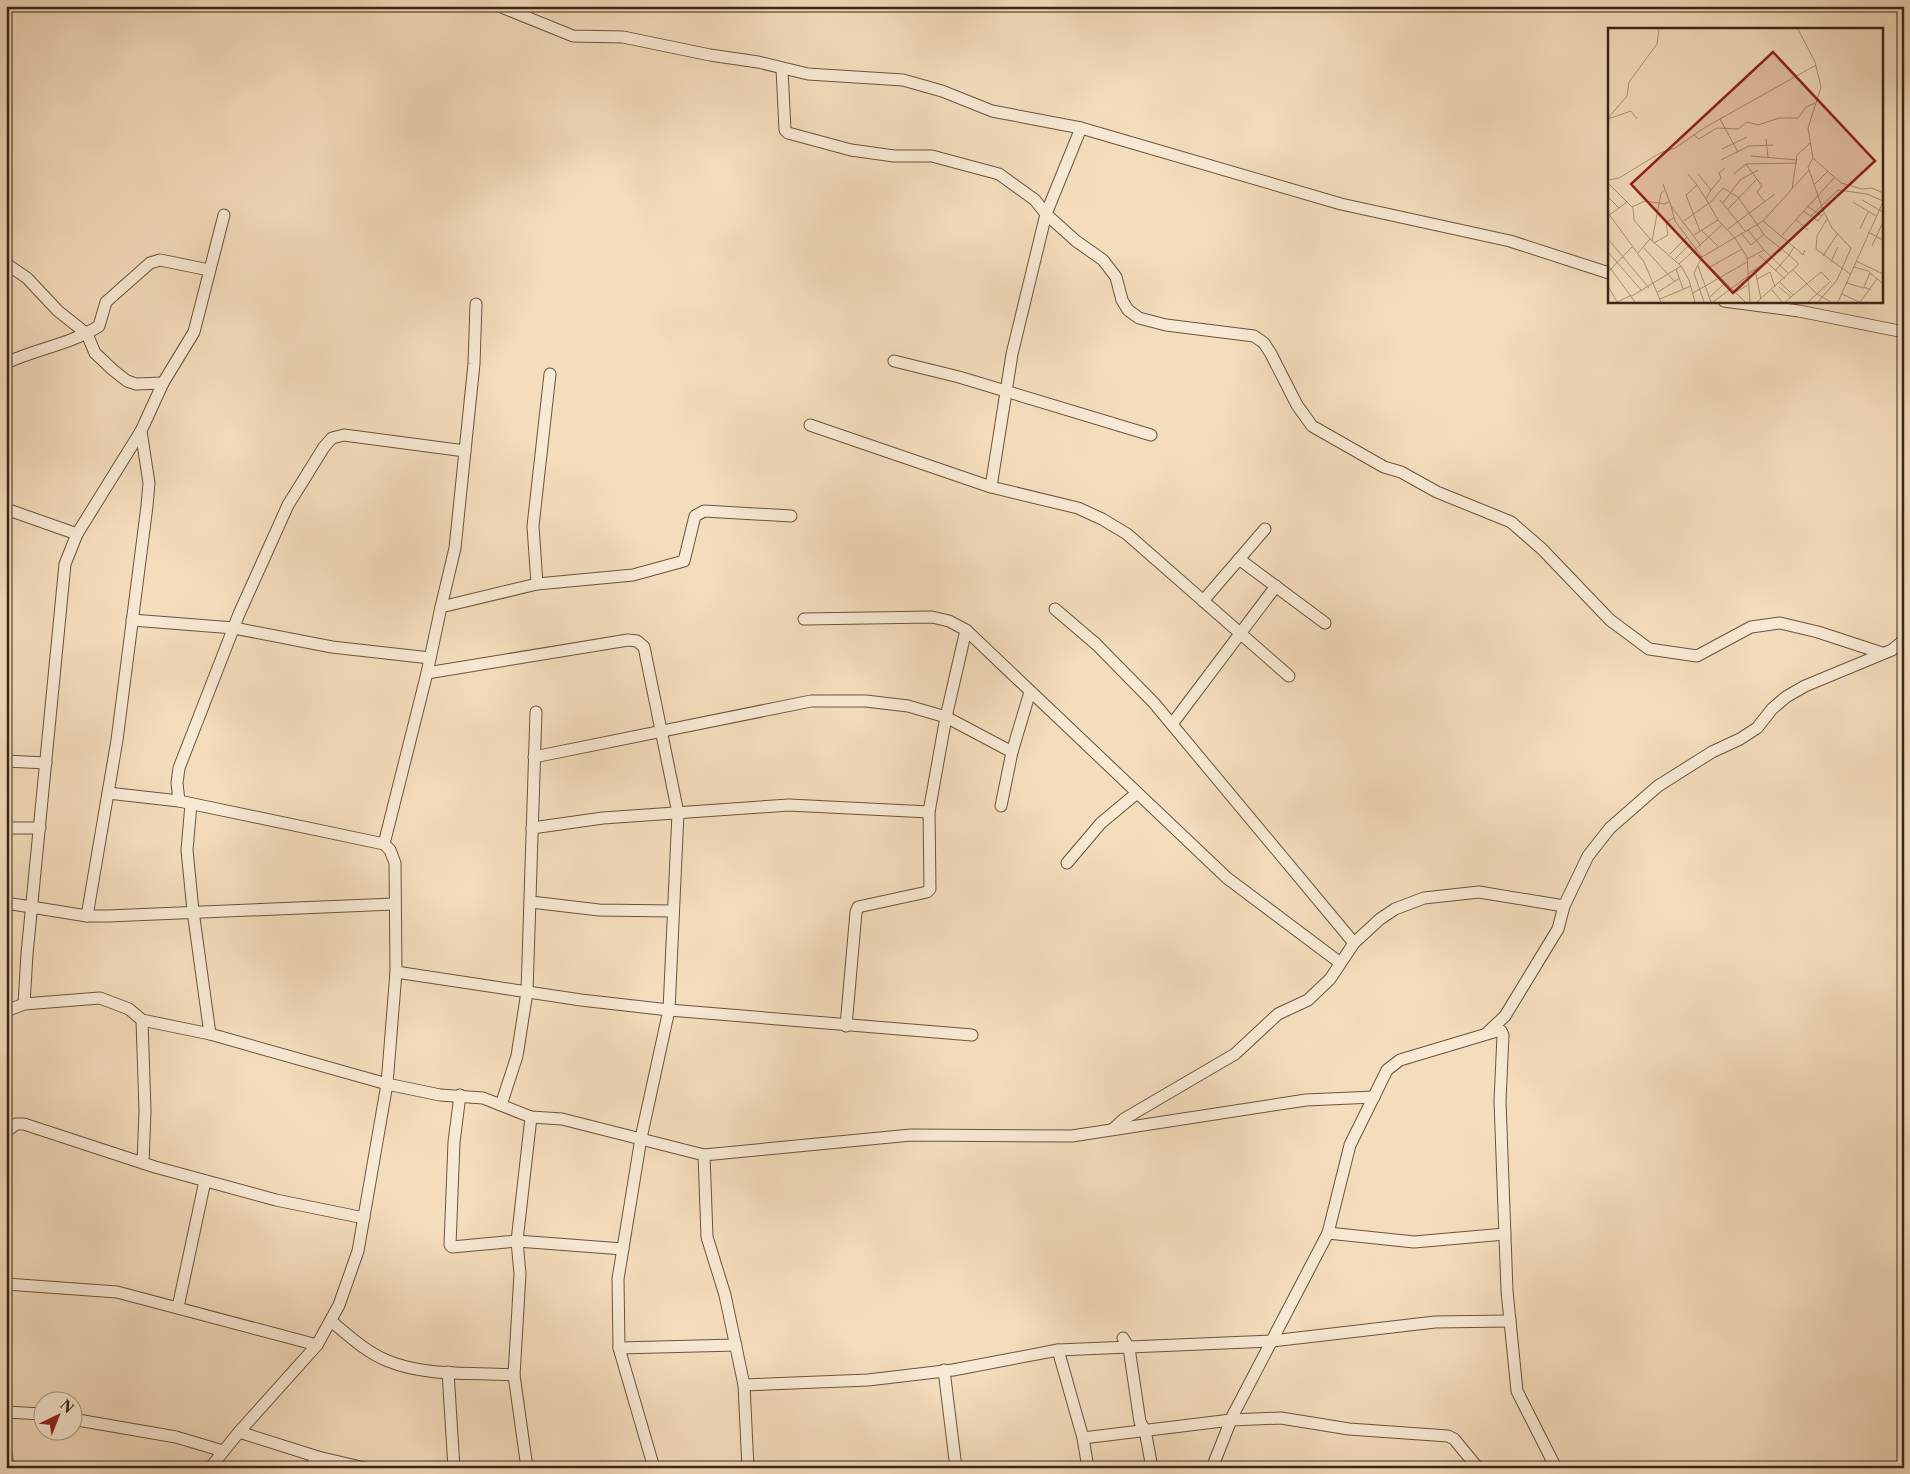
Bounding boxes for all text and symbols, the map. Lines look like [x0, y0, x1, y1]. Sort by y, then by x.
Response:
inset map [1608, 28, 1882, 302]
north arrow [32, 1392, 82, 1442]
text: N [56, 1396, 77, 1417]

